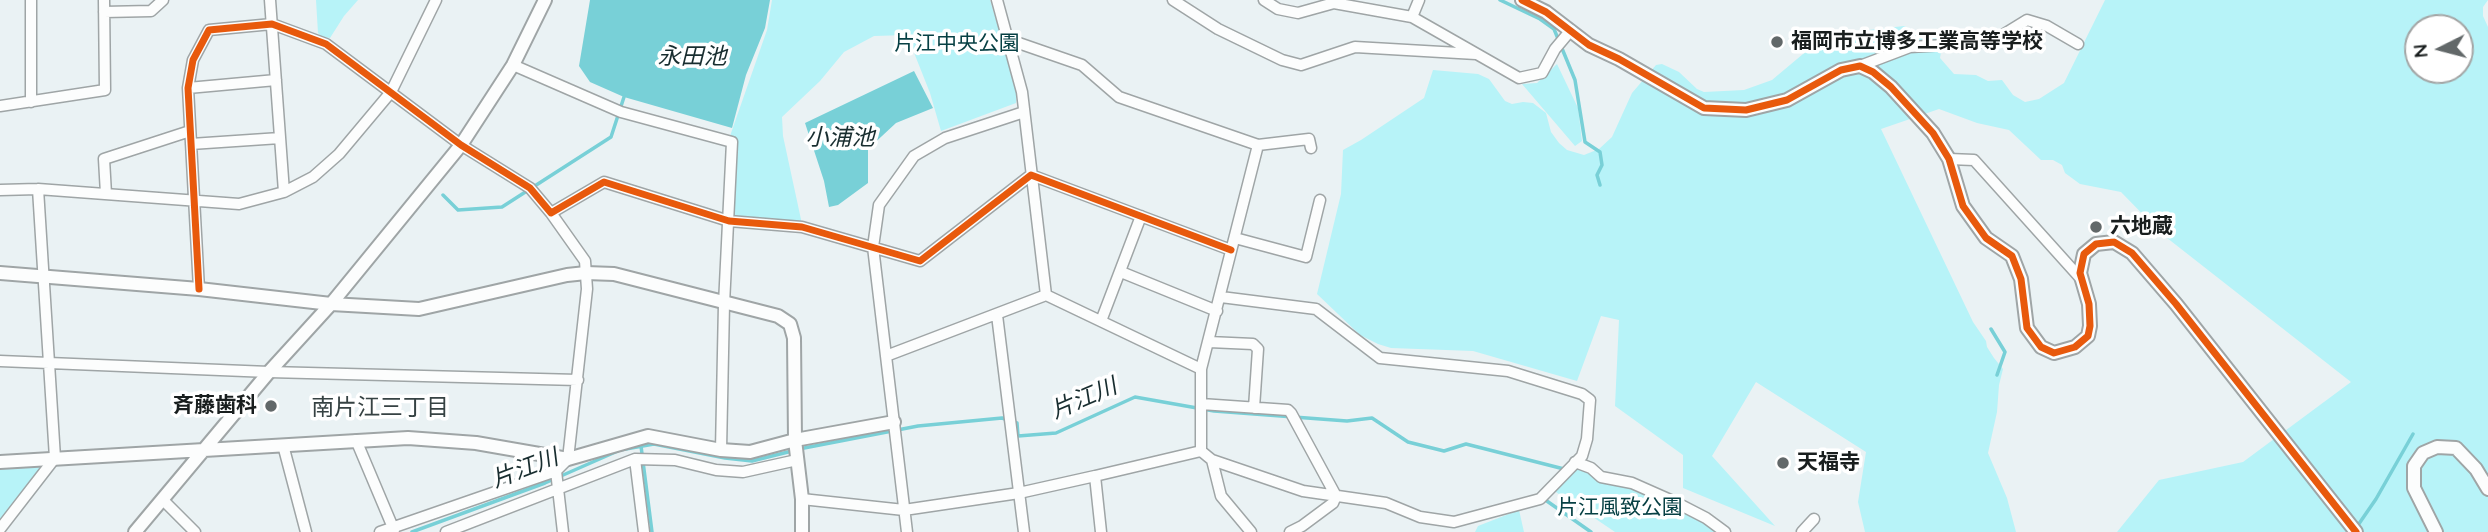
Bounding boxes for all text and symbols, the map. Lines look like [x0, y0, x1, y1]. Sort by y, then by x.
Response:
north arrow [2404, 14, 2474, 84]
place label: 福岡市立博多工業高等学校 [1791, 29, 2043, 55]
park label: 片江中央公園 [894, 31, 1020, 57]
marker: 福岡市立博多工業高等学校 [1769, 34, 1785, 50]
water label: 永田池 [658, 43, 726, 71]
text: N [2407, 43, 2433, 59]
water label: 小浦池 [806, 124, 874, 152]
place label: 六地蔵 [2110, 214, 2173, 240]
marker: 六地蔵 [2088, 219, 2104, 235]
water label: 片江川 [1047, 373, 1121, 425]
place label: 斉藤歯科 [173, 393, 257, 419]
district label: 南片江三丁目 [311, 394, 449, 422]
marker: 斉藤歯科 [263, 398, 279, 414]
water label: 片江川 [488, 444, 562, 494]
place label: 天福寺 [1797, 450, 1860, 476]
marker: 天福寺 [1775, 455, 1791, 471]
park label: 片江風致公園 [1557, 495, 1683, 521]

